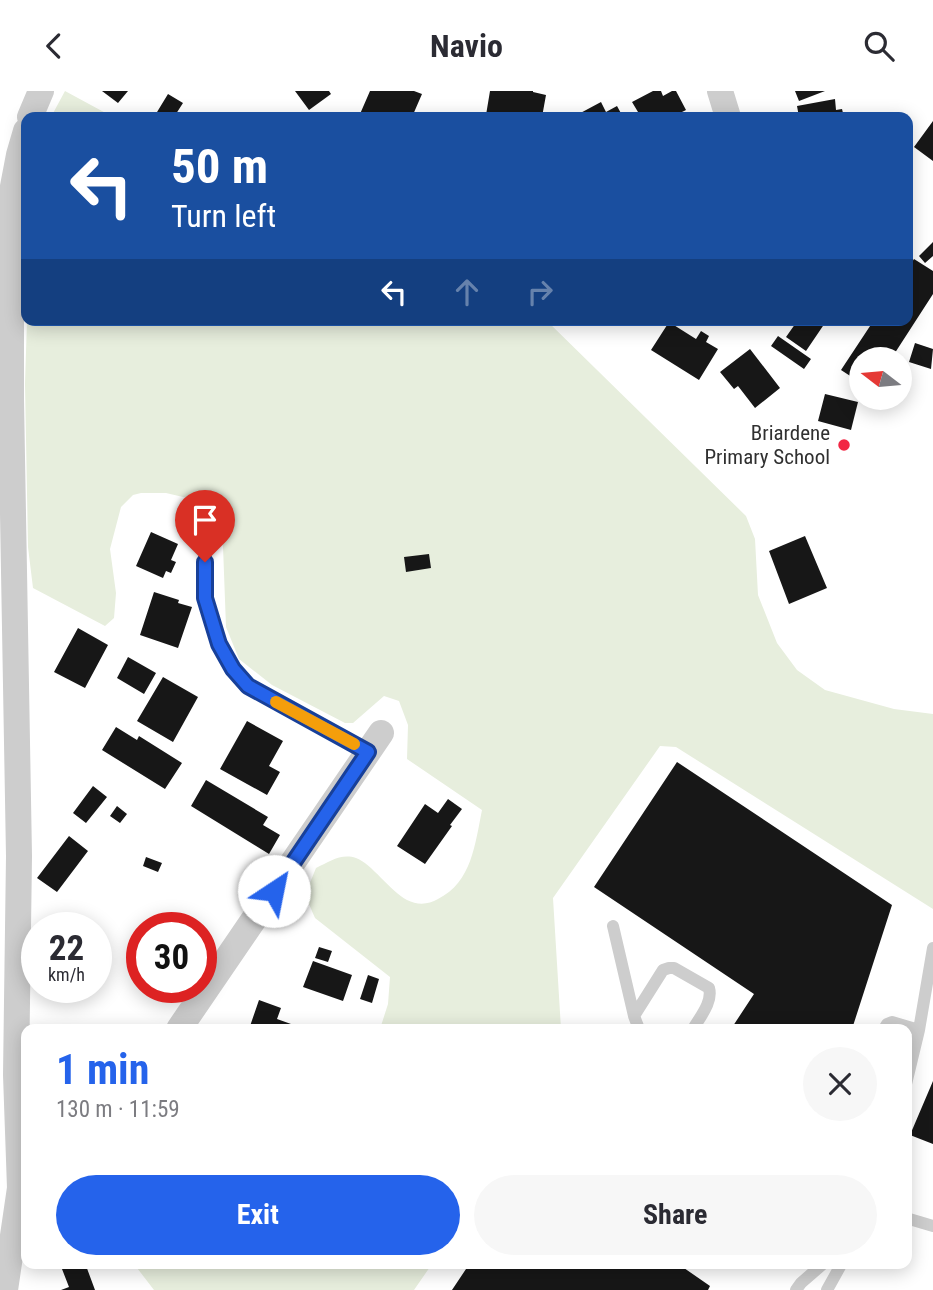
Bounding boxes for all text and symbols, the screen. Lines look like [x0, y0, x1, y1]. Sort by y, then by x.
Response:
icon: back [35, 27, 73, 65]
text: Navio [430, 27, 503, 65]
icon: search [860, 27, 898, 65]
text: 50 m [171, 138, 268, 195]
icon: left [56, 140, 147, 231]
text: Turn left [171, 197, 276, 235]
icon: left [375, 273, 413, 311]
icon: ahead [448, 273, 486, 311]
icon: right [521, 273, 559, 311]
north arrow [849, 347, 912, 409]
map controls [849, 347, 912, 410]
place label: Briardene Primary School [704, 421, 830, 469]
marker: Briardene Primary School [836, 437, 852, 453]
pin [175, 490, 235, 562]
icon: arrive [186, 501, 224, 539]
position arrow [237, 854, 311, 928]
speed limit sign: 30 [126, 912, 217, 1003]
text: 22 [49, 928, 84, 969]
text: km/h [48, 964, 85, 985]
text: 1 min [56, 1045, 149, 1094]
button: close [803, 1047, 877, 1121]
text: 130 m · 11:59 [56, 1096, 180, 1123]
button: Exit [56, 1175, 460, 1255]
button: Share [474, 1175, 877, 1255]

